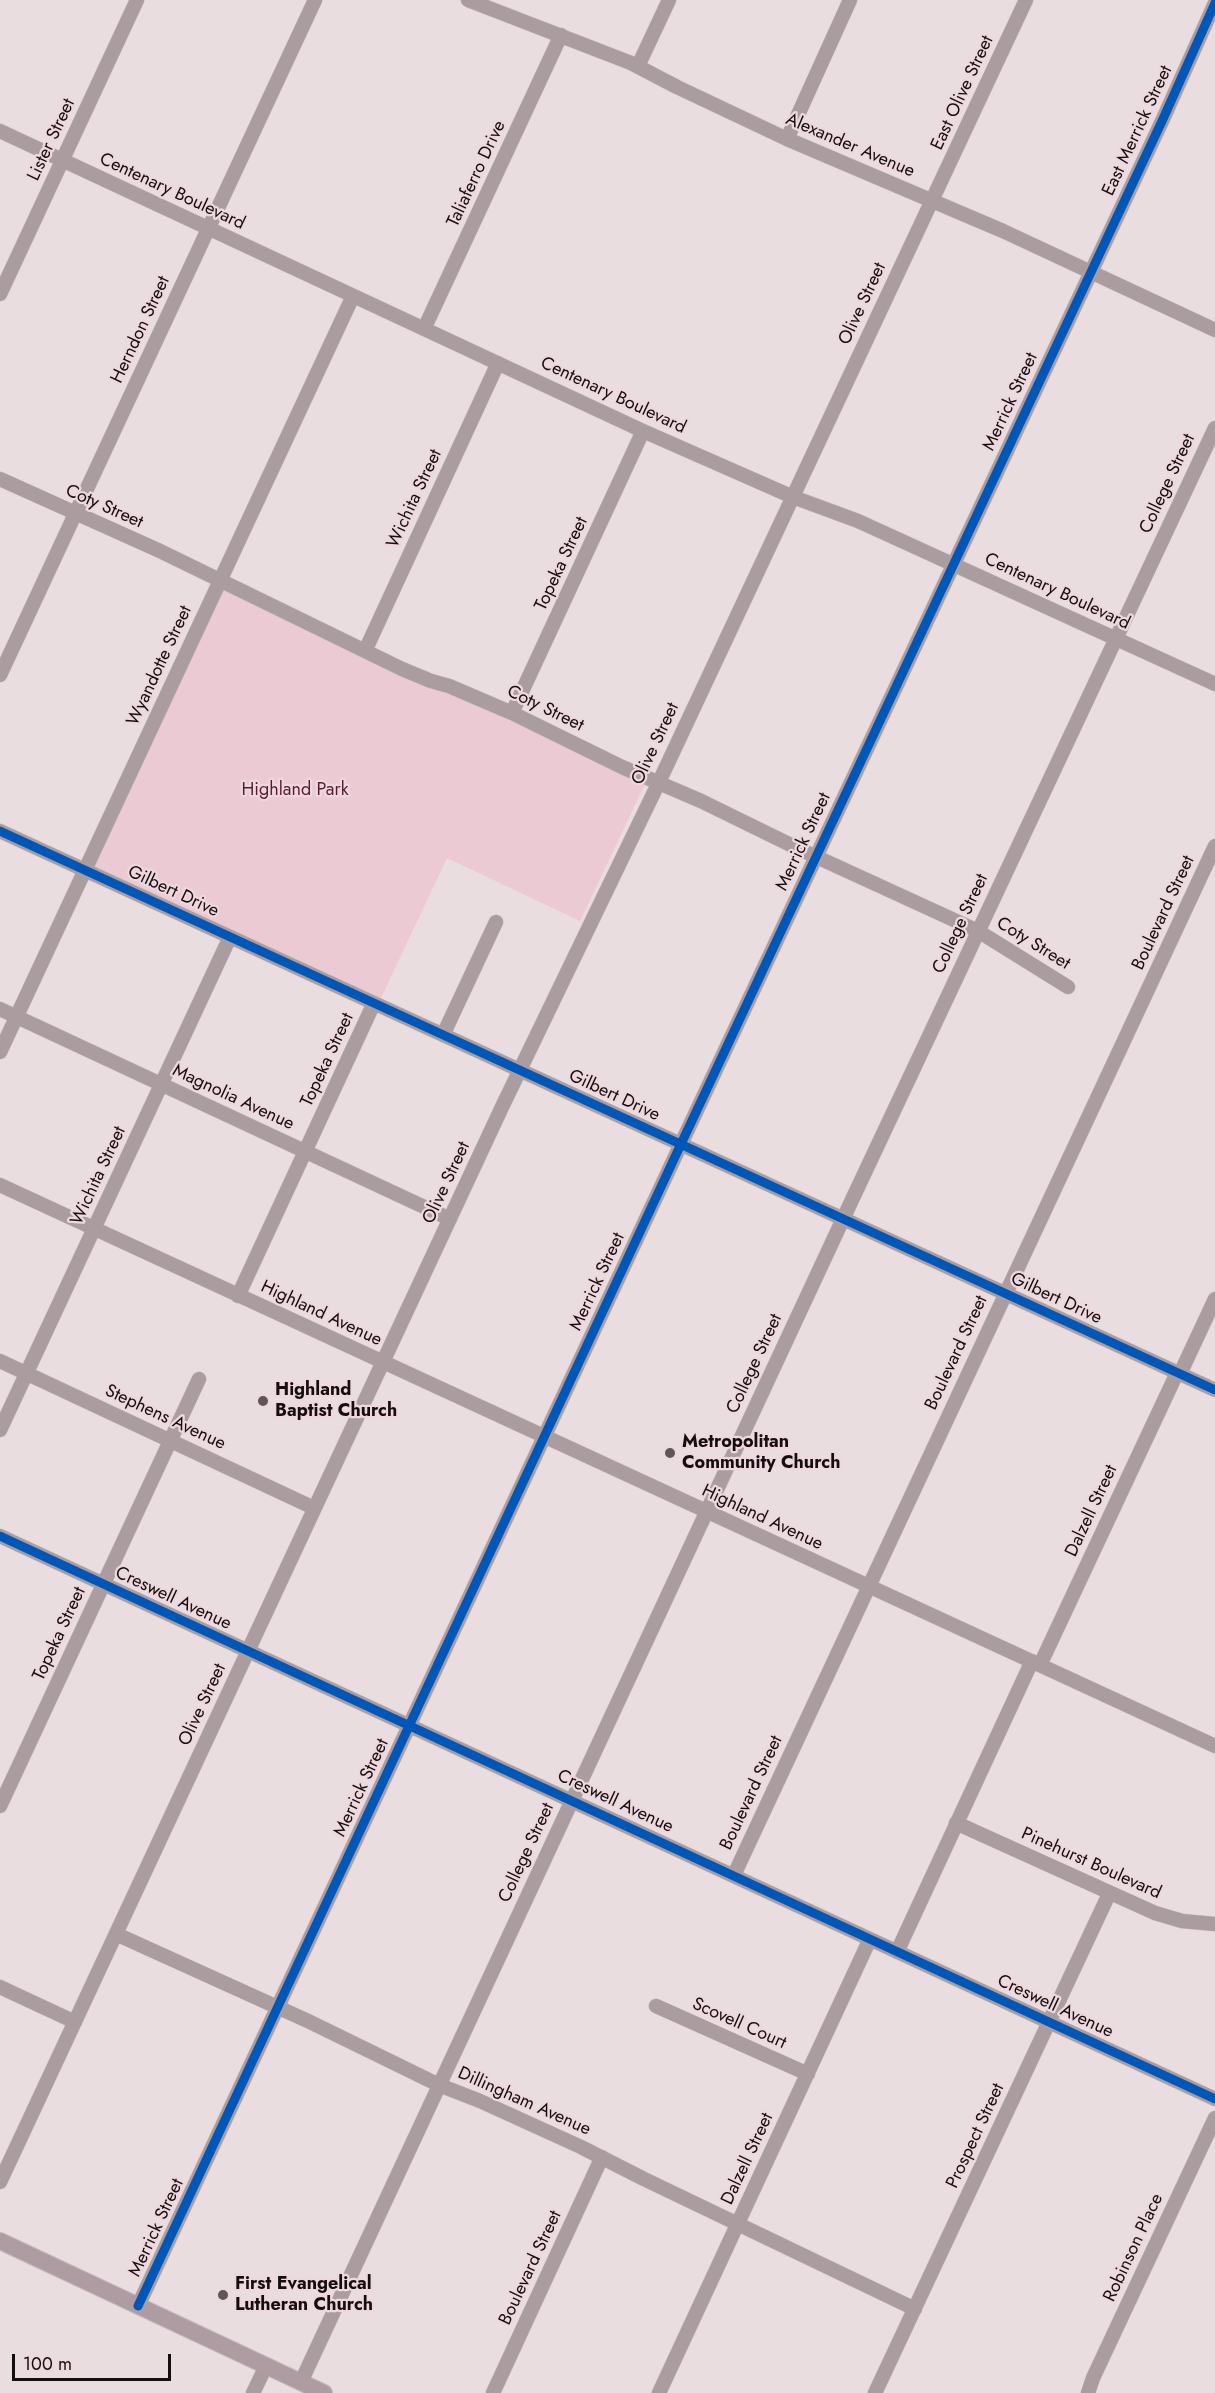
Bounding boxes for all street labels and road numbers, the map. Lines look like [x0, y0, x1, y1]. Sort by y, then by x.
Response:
street label: East Olive Street [927, 32, 999, 154]
street label: East Merrick Street [1098, 62, 1178, 200]
street label: Lister Street [24, 95, 80, 185]
street label: Alexander Avenue [782, 109, 918, 183]
street label: Taliaferro Drive [443, 118, 511, 230]
street label: Centenary Boulevard [96, 149, 248, 235]
street label: Olive Street [835, 259, 891, 349]
street label: Herndon Street [107, 273, 175, 387]
street label: Merrick Street [979, 350, 1043, 454]
street label: Centenary Boulevard [537, 353, 689, 439]
street label: College Street [1135, 431, 1201, 537]
street label: Wichita Street [383, 446, 447, 552]
street label: Coty Street [62, 480, 146, 534]
street label: Topeka Street [531, 514, 593, 614]
street label: Centenary Boulevard [981, 549, 1133, 635]
street label: Wyandotte Street [123, 602, 197, 730]
street label: Coty Street [503, 681, 587, 737]
street label: Olive Street [628, 699, 684, 789]
street label: Merrick Street [772, 790, 836, 894]
street label: Boulevard Street [1128, 852, 1200, 974]
street label: Gilbert Drive [124, 861, 222, 923]
street label: College Street [928, 871, 994, 977]
street label: Coty Street [992, 913, 1074, 975]
street label: Topeka Street [297, 1010, 359, 1110]
street label: Magnolia Avenue [169, 1060, 297, 1136]
street label: Gilbert Drive [565, 1065, 663, 1127]
street label: Wichita Street [67, 1123, 131, 1229]
street label: Olive Street [419, 1138, 475, 1228]
street label: Merrick Street [566, 1230, 630, 1334]
street label: Gilbert Drive [1007, 1268, 1105, 1330]
street label: Highland Avenue [257, 1276, 385, 1352]
street label: Boulevard Street [921, 1292, 993, 1414]
street label: College Street [722, 1311, 788, 1417]
street label: Stephens Avenue [101, 1381, 229, 1455]
street label: Dalzell Street [1061, 1462, 1123, 1560]
street label: Highland Avenue [698, 1480, 826, 1556]
street label: Creswell Avenue [111, 1563, 235, 1635]
street label: Topeka Street [29, 1584, 91, 1684]
street label: Olive Street [175, 1660, 231, 1750]
street label: Boulevard Street [716, 1732, 788, 1854]
street label: Merrick Street [330, 1736, 394, 1840]
street label: Creswell Avenue [553, 1766, 677, 1838]
street label: College Street [494, 1800, 560, 1906]
street label: Pinehurst Boulevard [1018, 1823, 1164, 1905]
street label: Creswell Avenue [993, 1971, 1117, 2043]
street label: Scovell Court [689, 1994, 789, 2054]
street label: Dillingham Avenue [454, 2063, 594, 2141]
street label: Prospect Street [942, 2080, 1010, 2192]
street label: Dalzell Street [717, 2110, 779, 2208]
street label: Merrick Street [125, 2176, 189, 2280]
street label: Robinson Place [1100, 2191, 1168, 2305]
street label: Boulevard Street [495, 2207, 567, 2329]

